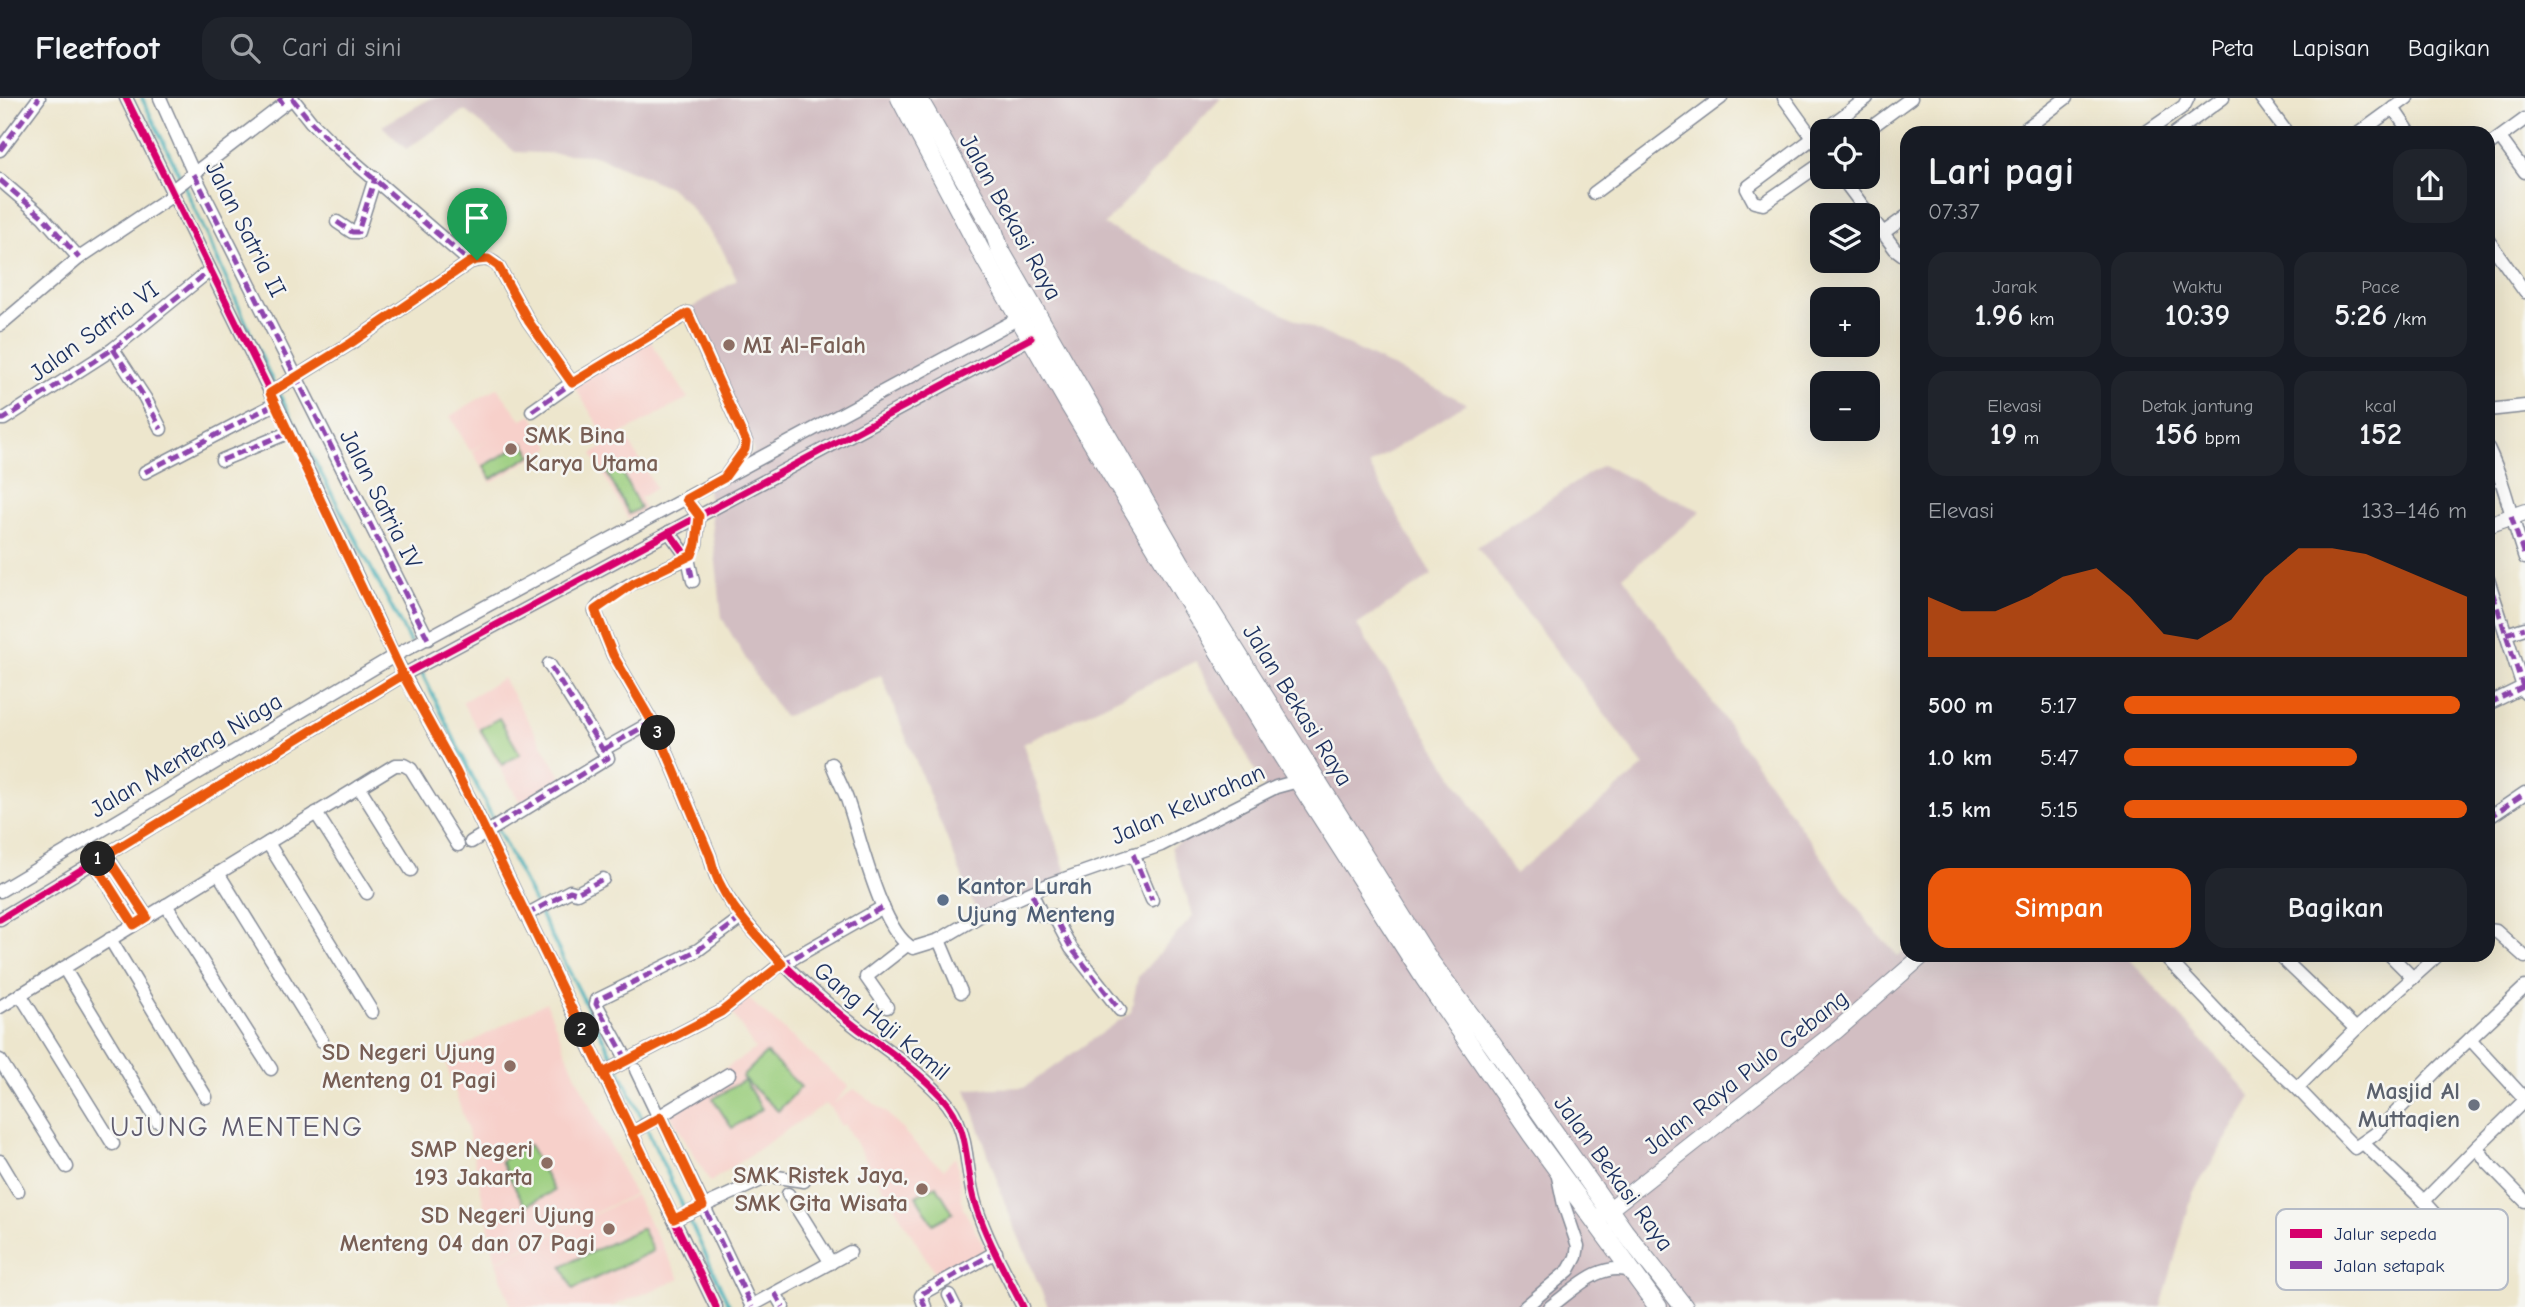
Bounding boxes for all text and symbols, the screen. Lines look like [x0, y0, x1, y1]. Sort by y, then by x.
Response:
search box [202, 17, 692, 80]
text: Fleetfoot [35, 29, 160, 67]
icon: search [226, 29, 264, 67]
text: Cari di sini [282, 33, 402, 63]
text: Peta [2211, 34, 2254, 62]
text: Lapisan [2292, 34, 2370, 62]
text: Bagikan [2408, 34, 2490, 62]
map controls [1810, 119, 1880, 441]
button: locate [1810, 119, 1880, 189]
street label: Jalan Bekasi Raya [954, 129, 1068, 305]
button: share [2393, 149, 2467, 223]
text: Lari pagi [1928, 150, 2074, 194]
street label: Jalan Satria II [200, 156, 292, 302]
pin [447, 188, 507, 260]
text: 07:37 [1928, 198, 1980, 225]
icon: arrive [458, 199, 496, 237]
button: layers [1810, 203, 1880, 273]
street label: Jalan Satria VI [24, 275, 164, 387]
text: Jarak [1992, 276, 2037, 298]
text: Waktu [2173, 276, 2222, 298]
text: Pace [2361, 276, 2400, 298]
button: + [1810, 287, 1880, 357]
text: 1.96 [1975, 298, 2023, 333]
text: 10:39 [2165, 298, 2230, 333]
text: 5:26 [2334, 298, 2387, 333]
text: km [2023, 308, 2054, 330]
text: /km [2387, 308, 2427, 330]
place label: MI Al-Falah [743, 331, 866, 359]
marker: MI Al-Falah [721, 337, 737, 353]
button: − [1810, 371, 1880, 441]
text: Elevasi [1987, 395, 2042, 417]
text: Detak jantung [2141, 395, 2254, 417]
text: kcal [2365, 395, 2396, 417]
text: 19 [1990, 417, 2017, 452]
text: 156 [2155, 417, 2198, 452]
text: 152 [2359, 417, 2402, 452]
place label: SMK Bina Karya Utama [525, 421, 659, 477]
street label: Jalan Satria IV [334, 425, 428, 573]
text: m [2017, 427, 2039, 449]
text: bpm [2198, 427, 2240, 449]
marker: SMK Bina Karya Utama [503, 441, 519, 457]
text: Elevasi [1928, 497, 1994, 524]
text: 133–146 m [2361, 497, 2467, 524]
street label: Jalan Bekasi Raya [1237, 619, 1359, 791]
street label: Jalan Menteng Niaga [85, 687, 287, 823]
text: 500 m [1928, 692, 1993, 719]
text: 5:17 [2040, 692, 2077, 719]
pin: 3 [640, 716, 676, 750]
text: 3 [653, 721, 662, 743]
text: 1.0 km [1928, 744, 1992, 771]
text: 5:47 [2040, 744, 2079, 771]
street label: Jalan Kelurahan [1107, 758, 1269, 850]
text: 1.5 km [1928, 796, 1991, 823]
text: 5:15 [2040, 796, 2078, 823]
pin: 1 [80, 842, 116, 876]
text: 1 [94, 847, 101, 869]
button: Simpan [1928, 868, 2191, 948]
button: Bagikan [2205, 868, 2467, 948]
place label: Kantor Lurah Ujung Menteng [957, 872, 1116, 928]
marker: Kantor Lurah Ujung Menteng [935, 892, 951, 908]
street label: Gang Haji Kamil [808, 956, 956, 1086]
street label: Jalan Raya Pulo Gebang [1638, 984, 1854, 1160]
pin: 2 [564, 1012, 600, 1048]
text: 2 [577, 1018, 586, 1040]
place label: SD Negeri Ujung Menteng 01 Pagi [322, 1038, 496, 1094]
marker: SD Negeri Ujung Menteng 01 Pagi [502, 1058, 518, 1074]
place label: Masjid Al Muttaqien [2358, 1077, 2460, 1133]
street label: Jalan Bekasi Raya [1548, 1090, 1680, 1256]
marker: Masjid Al Muttaqien [2466, 1097, 2482, 1113]
district label: UJUNG MENTENG [110, 1111, 364, 1143]
place label: SMP Negeri 193 Jakarta [411, 1135, 533, 1191]
marker: SMP Negeri 193 Jakarta [539, 1155, 555, 1171]
place label: SMK Ristek Jaya, SMK Gita Wisata [733, 1161, 908, 1217]
marker: SMK Ristek Jaya, SMK Gita Wisata [914, 1181, 930, 1197]
place label: SD Negeri Ujung Menteng 04 dan 07 Pagi [340, 1201, 595, 1257]
legend [2276, 1209, 2508, 1290]
marker: SD Negeri Ujung Menteng 04 dan 07 Pagi [601, 1221, 617, 1237]
text: Jalur sepeda [2334, 1223, 2437, 1245]
text: Jalan setapak [2334, 1255, 2445, 1277]

